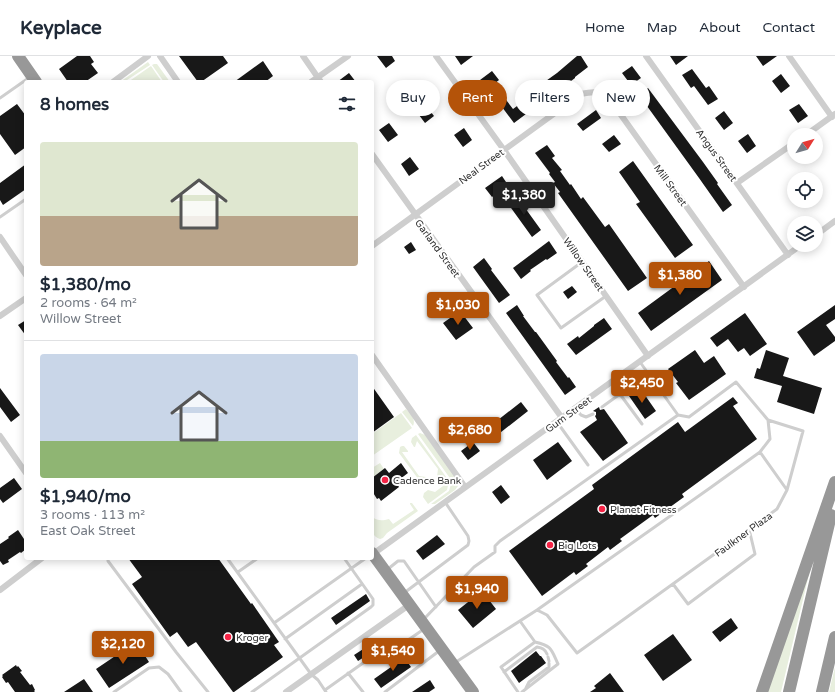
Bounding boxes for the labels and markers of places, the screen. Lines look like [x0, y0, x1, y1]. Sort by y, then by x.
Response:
pin: $1,380 [491, 182, 557, 216]
pin: $1,380 [647, 262, 713, 296]
pin: $1,030 [425, 292, 491, 326]
pin: $2,450 [609, 370, 675, 404]
pin: $2,680 [437, 417, 503, 451]
marker: Cadence Bank [380, 475, 390, 485]
place label: Cadence Bank [393, 475, 462, 487]
marker: Planet Fitness [597, 504, 607, 514]
place label: Planet Fitness [610, 504, 677, 516]
marker: Big Lots [545, 540, 555, 550]
place label: Big Lots [558, 540, 597, 552]
pin: $1,940 [444, 576, 510, 610]
pin: $2,120 [90, 631, 156, 665]
marker: Kroger [223, 632, 233, 642]
place label: Kroger [236, 632, 268, 644]
pin: $1,540 [360, 638, 426, 672]

